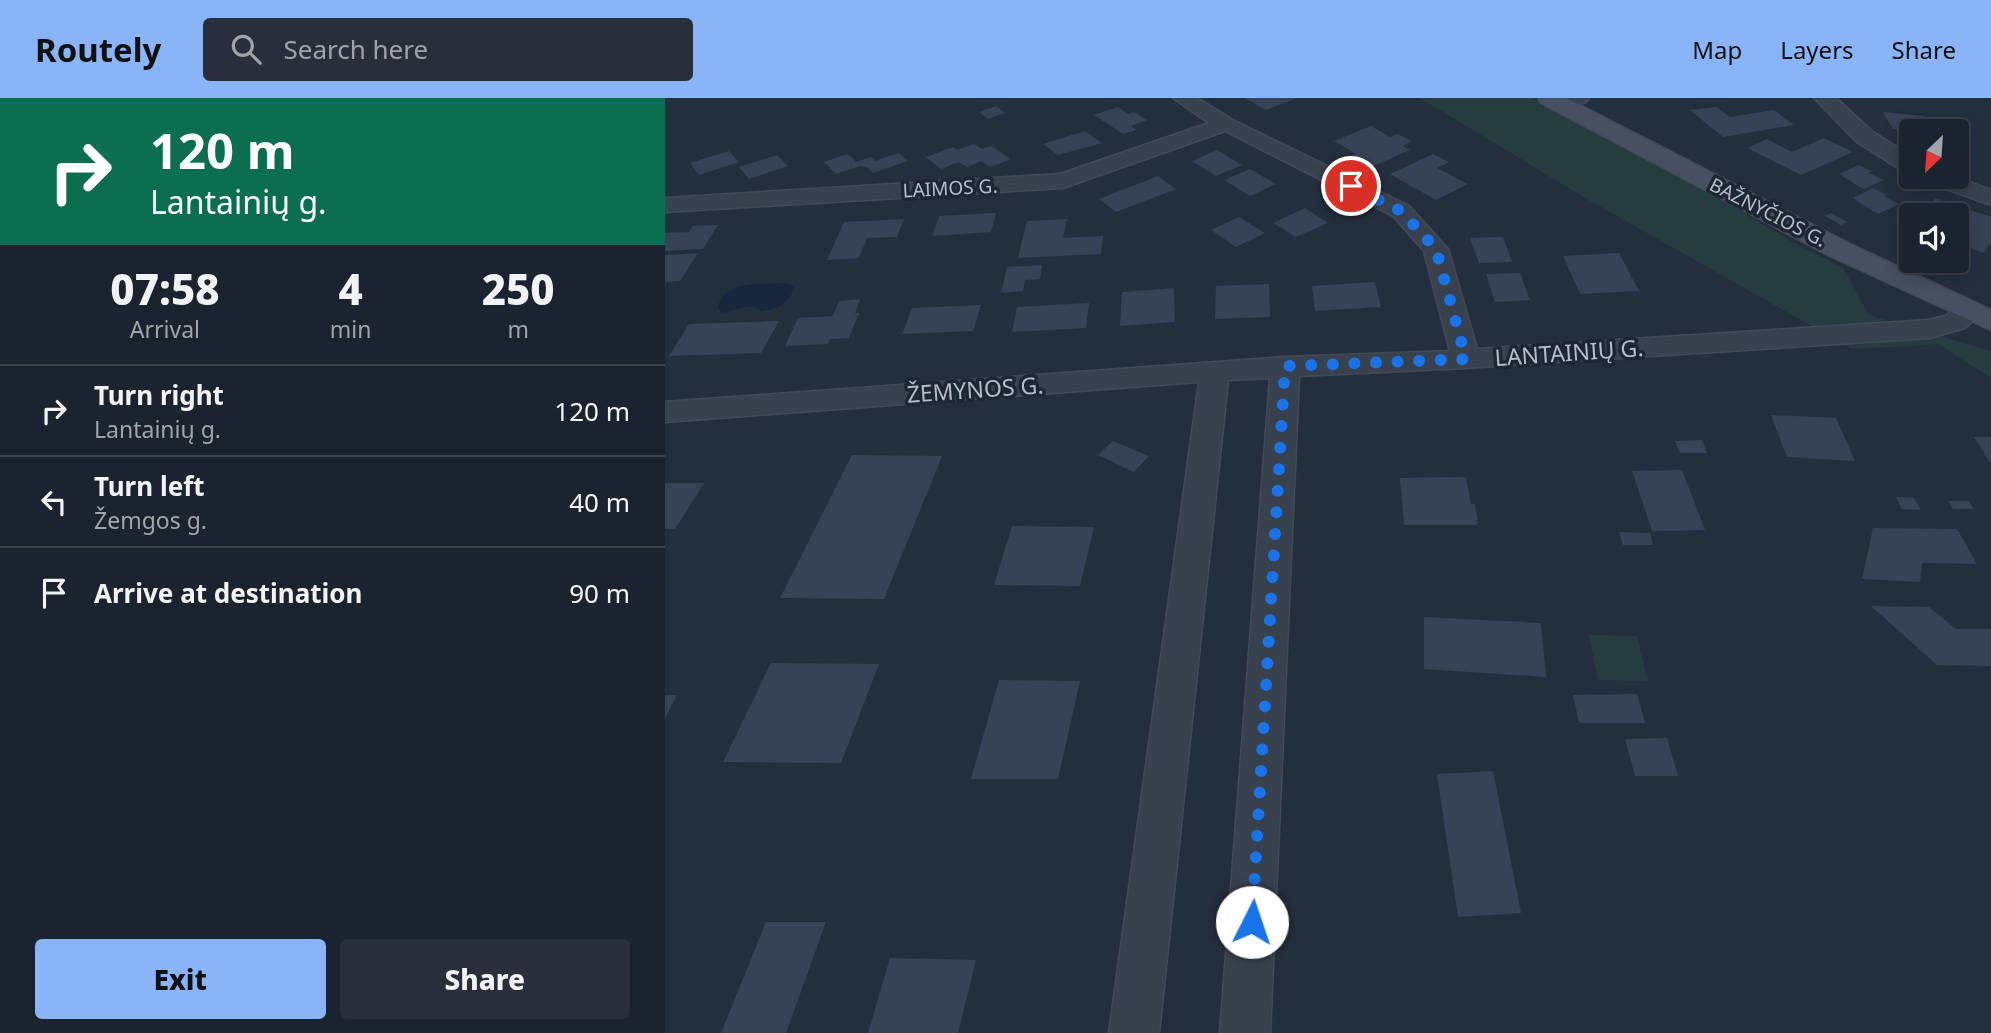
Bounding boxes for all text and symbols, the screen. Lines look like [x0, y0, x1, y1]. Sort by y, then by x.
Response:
search box [203, 18, 693, 81]
text: Routely [35, 27, 161, 72]
icon: search [227, 30, 265, 68]
text: Search here [283, 31, 428, 67]
text: Map [1692, 33, 1742, 66]
text: Layers [1780, 33, 1854, 66]
text: Share [1892, 33, 1956, 66]
text: 120 m [150, 117, 295, 183]
north arrow [1899, 119, 1969, 189]
map controls [1899, 119, 1969, 273]
icon: right [35, 126, 126, 217]
pin [1321, 156, 1381, 216]
icon: arrive [1332, 167, 1370, 205]
street label: BAŽNYČIOS G. [1705, 171, 1831, 253]
street label: LAIMOS G. [902, 173, 998, 203]
text: Lantainių g. [150, 180, 327, 223]
button: sound [1899, 203, 1969, 273]
text: 07:58 [110, 260, 219, 317]
text: 4 [338, 260, 363, 317]
text: 250 [482, 260, 555, 317]
text: Arrival [130, 313, 200, 345]
text: min [330, 313, 371, 345]
text: m [507, 313, 529, 345]
street label: LANTAINIŲ G. [1494, 331, 1644, 373]
street label: ŽEMYNOS G. [906, 368, 1044, 410]
text: Turn right [94, 377, 224, 413]
icon: right [35, 392, 73, 430]
text: 120 m [554, 393, 630, 429]
text: Lantainių g. [94, 413, 221, 445]
text: Turn left [94, 468, 205, 504]
icon: left [35, 483, 73, 521]
text: 40 m [569, 484, 630, 520]
text: Žemgos g. [94, 504, 207, 536]
icon: arrive [35, 574, 73, 612]
text: Arrive at destination [94, 575, 363, 611]
text: 90 m [569, 575, 630, 611]
position arrow [1215, 885, 1289, 959]
button: Exit [35, 939, 326, 1019]
button: Share [340, 939, 630, 1019]

